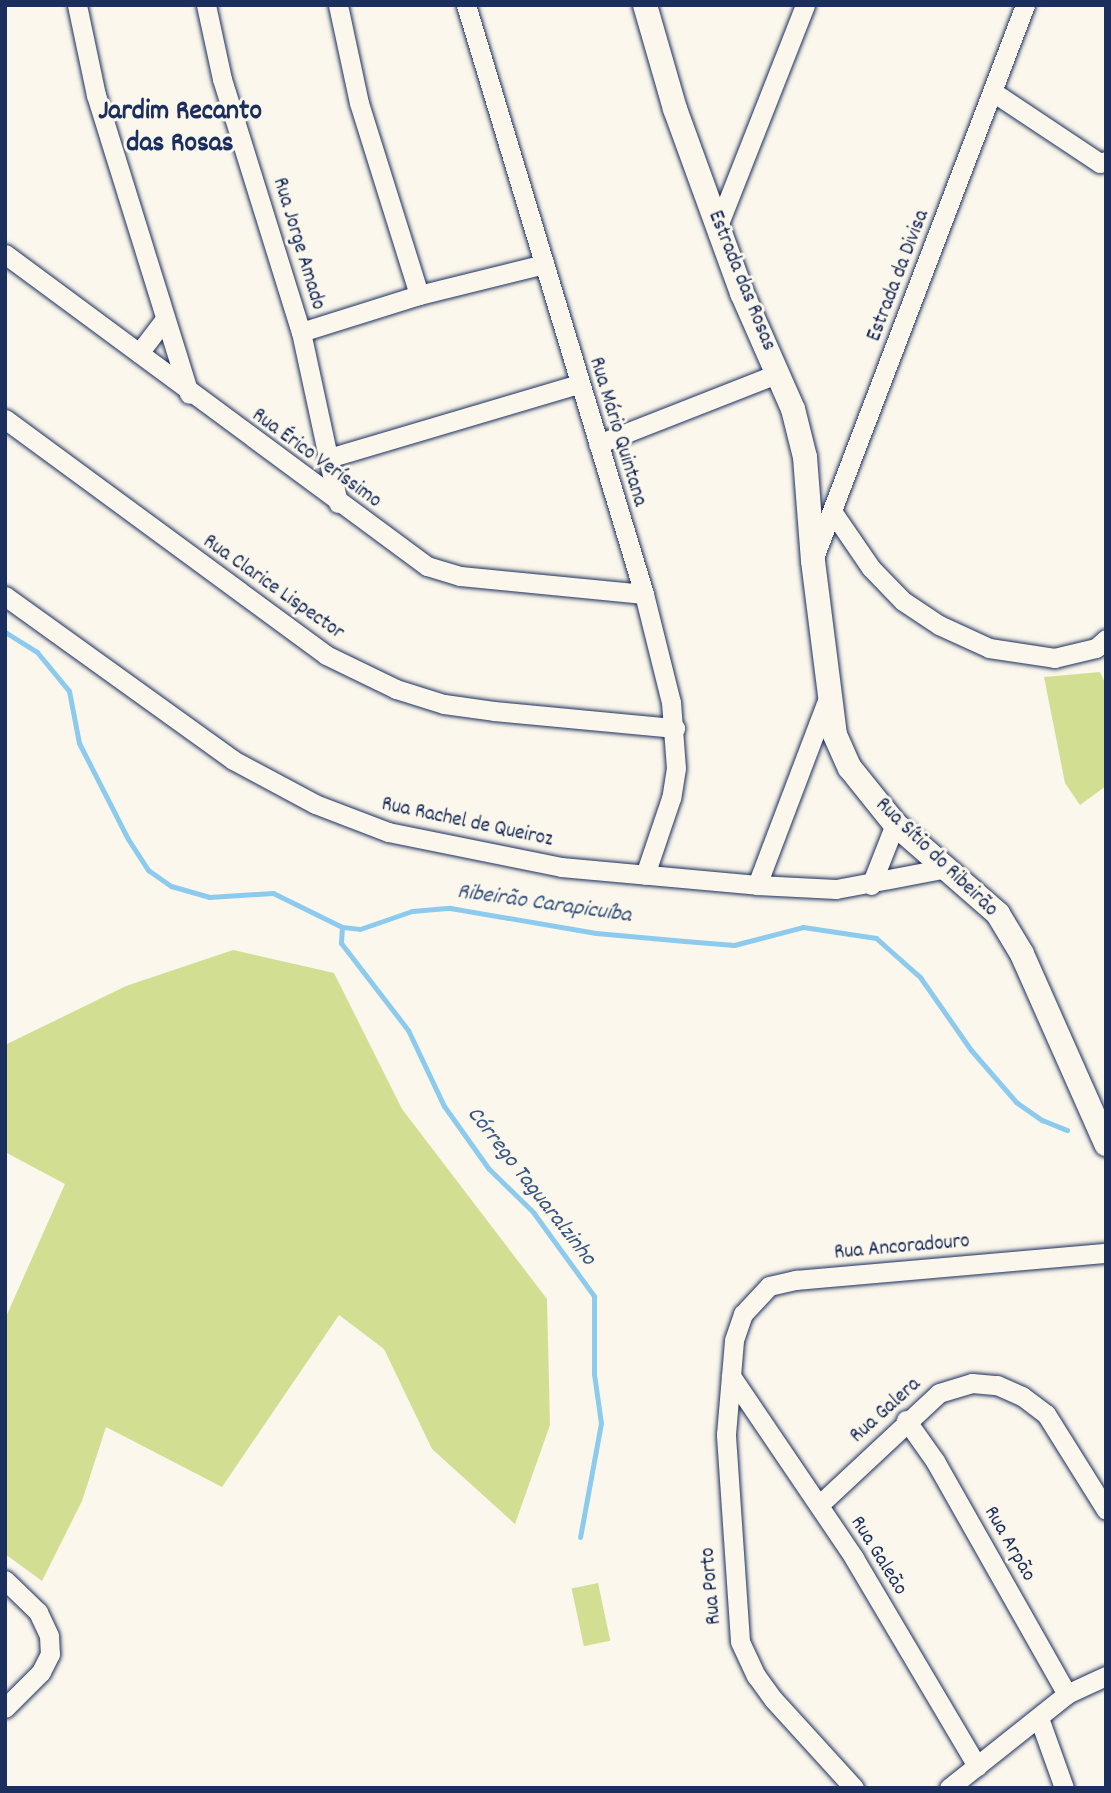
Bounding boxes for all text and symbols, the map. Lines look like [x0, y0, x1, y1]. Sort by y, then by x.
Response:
district label: Jardim Recanto das Rosas [98, 96, 262, 162]
street label: Rua Jorge Amado [266, 175, 330, 313]
street label: Estrada das Rosas [701, 207, 781, 355]
street label: Estrada da Divisa [862, 207, 936, 345]
street label: Rua Mário Quintana [582, 354, 652, 510]
street label: Rua Érico Veríssimo [246, 404, 386, 514]
street label: Rua Clarice Lispector [197, 530, 349, 646]
street label: Rua Rachel de Queiroz [379, 793, 555, 853]
street label: Rua Sítio do Ribeirão [869, 793, 1003, 923]
water label: Ribeirão Carapicuíba [455, 879, 633, 931]
water label: Córrego Taguaralzinho [459, 1102, 601, 1272]
street label: Rua Ancoradouro [833, 1230, 971, 1266]
street label: Rua Galera [846, 1373, 926, 1449]
street label: Rua Arpão [977, 1502, 1041, 1586]
street label: Rua Galeão [844, 1512, 912, 1600]
street label: Rua Porto [696, 1546, 728, 1626]

